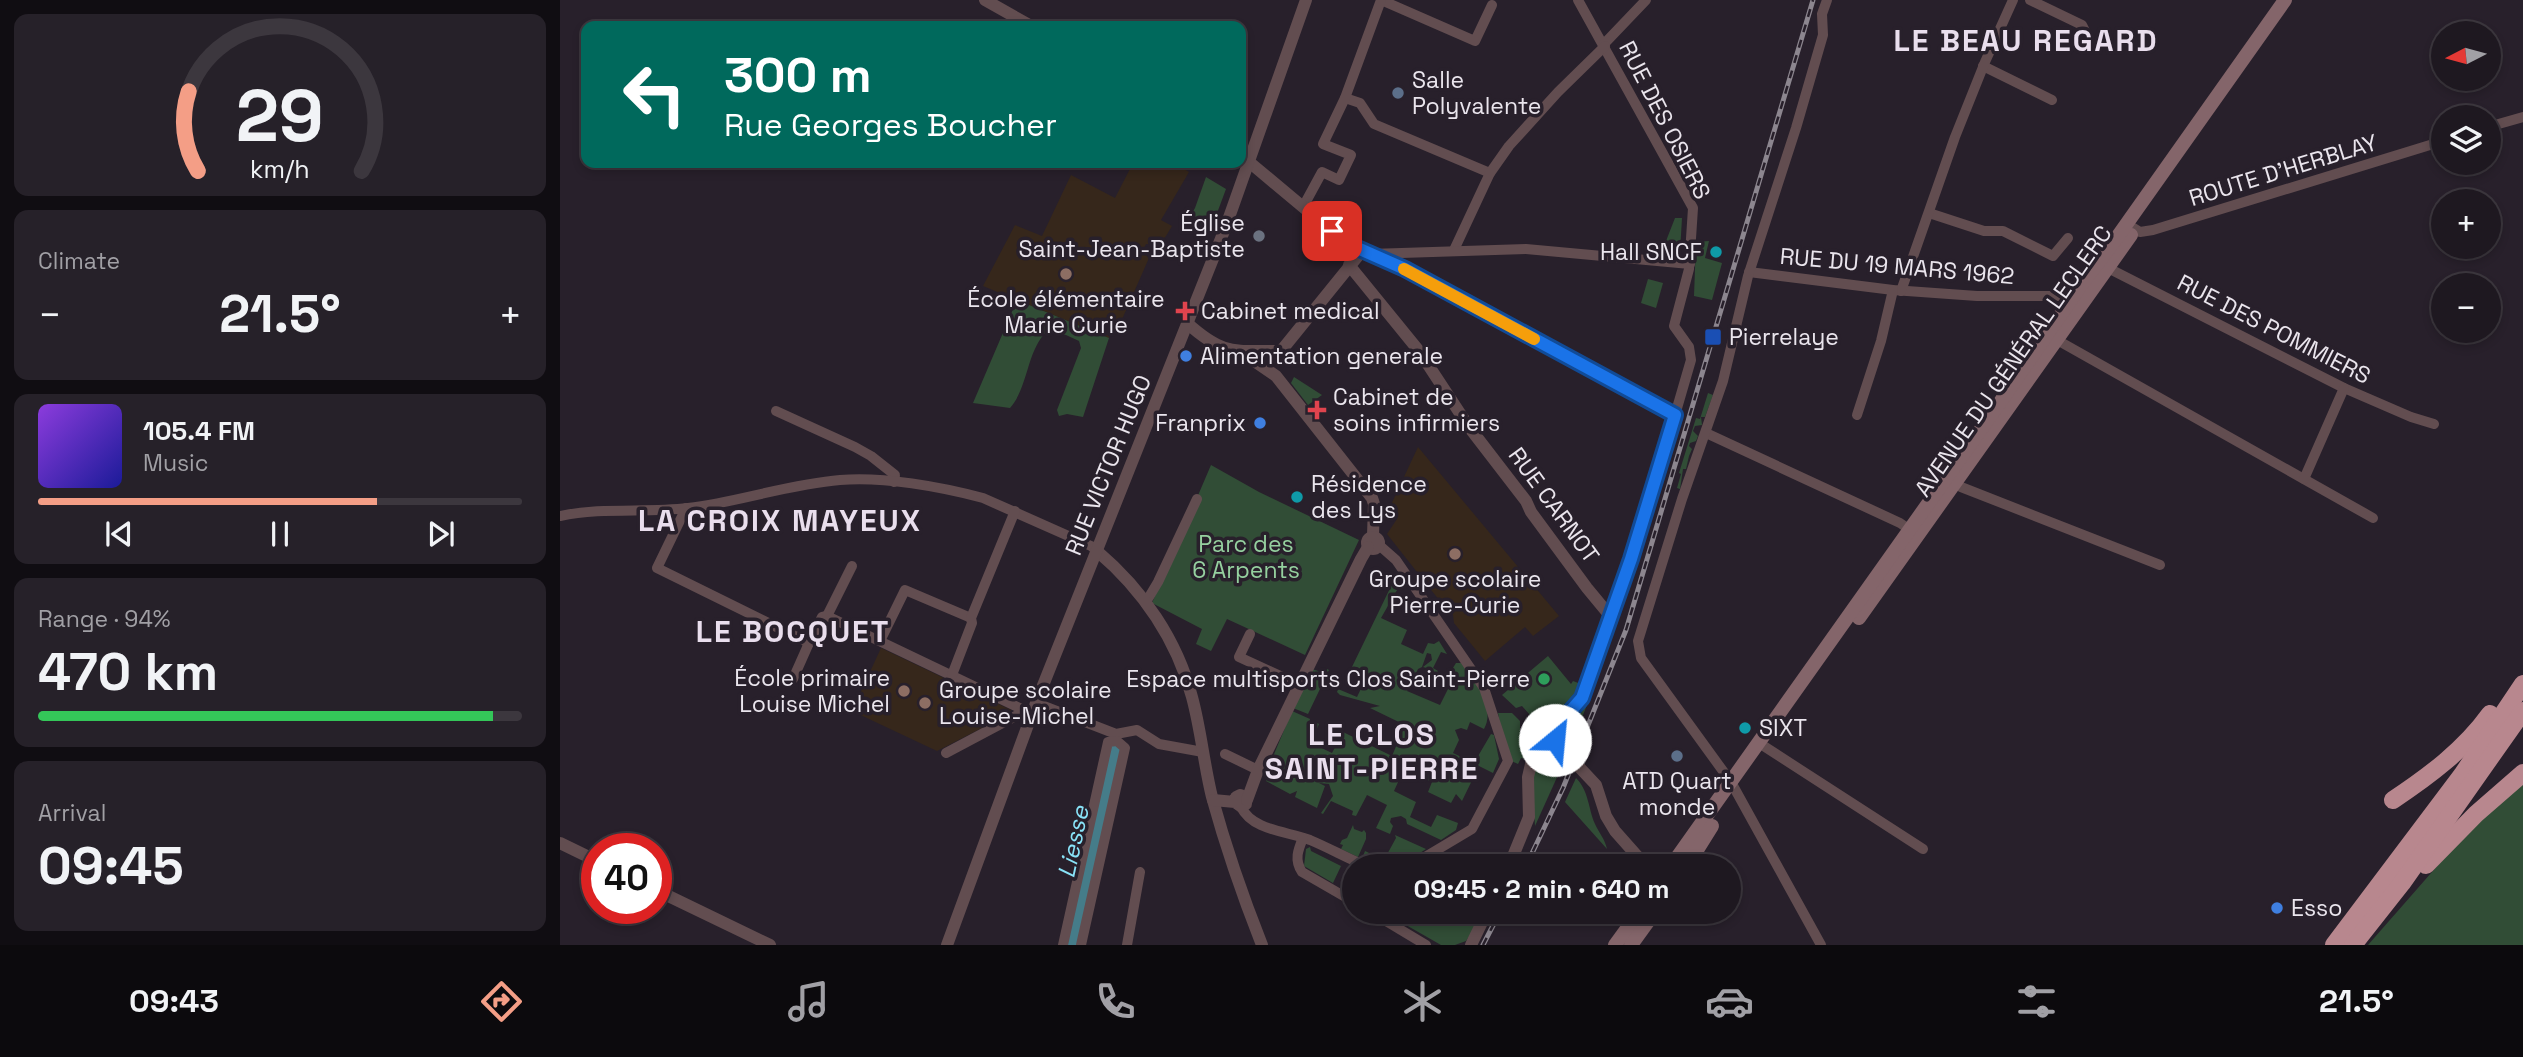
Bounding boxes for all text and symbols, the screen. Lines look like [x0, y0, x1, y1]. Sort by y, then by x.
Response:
district label: LE BEAU REGARD [1894, 21, 2158, 60]
north arrow [2431, 21, 2501, 91]
map controls [2431, 21, 2501, 343]
street label: RUE DES OSIERS [1612, 36, 1718, 204]
text: 300 m [724, 44, 872, 106]
icon: left [609, 49, 700, 140]
place label: Salle Polyvalente [1412, 65, 1541, 121]
text: 29 [236, 69, 324, 162]
marker: Salle Polyvalente [1390, 85, 1406, 101]
text: Rue Georges Boucher [724, 105, 1057, 145]
button: layers [2431, 105, 2501, 175]
street label: ROUTE D'HERBLAY [2185, 127, 2381, 213]
text: km/h [250, 153, 310, 185]
button: + [2431, 189, 2501, 259]
pin [1302, 201, 1362, 261]
place label: Église Saint-Jean-Baptiste [1018, 208, 1245, 264]
icon: arrive [1313, 212, 1351, 250]
street label: AVENUE DU GÉNÉRAL LECLERC [1908, 219, 2118, 503]
marker: Église Saint-Jean-Baptiste [1251, 228, 1267, 244]
place label: Hall SNCF [1600, 237, 1702, 267]
street label: RUE DU 19 MARS 1962 [1779, 241, 2015, 291]
marker: Hall SNCF [1708, 244, 1724, 260]
text: Climate [38, 246, 120, 276]
marker: École élémentaire Marie Curie [1058, 266, 1074, 282]
street label: RUE DES POMMIERS [2172, 267, 2376, 391]
button: − [2431, 273, 2501, 343]
text: 21.5° [219, 281, 341, 347]
place label: École élémentaire Marie Curie [967, 284, 1165, 340]
text: − [38, 291, 62, 339]
text: + [498, 291, 522, 339]
place label: Cabinet medical [1201, 296, 1380, 326]
marker: Cabinet medical [1175, 301, 1195, 321]
place label: Pierrelaye [1729, 322, 1839, 352]
marker: Pierrelaye [1703, 327, 1723, 347]
place label: Alimentation generale [1200, 341, 1443, 371]
marker: Alimentation generale [1178, 348, 1194, 364]
street label: RUE VICTOR HUGO [1058, 370, 1158, 560]
place label: Cabinet de soins infirmiers [1333, 382, 1500, 438]
marker: Cabinet de soins infirmiers [1307, 400, 1327, 420]
place label: Franprix [1155, 408, 1246, 438]
text: 105.4 FM [143, 414, 255, 448]
marker: Franprix [1252, 415, 1268, 431]
street label: RUE CARNOT [1502, 441, 1606, 569]
text: Music [143, 448, 208, 478]
place label: Résidence des Lys [1311, 469, 1427, 525]
marker: Résidence des Lys [1289, 489, 1305, 505]
district label: LA CROIX MAYEUX [638, 501, 922, 540]
icon: previous [100, 515, 138, 553]
icon: pause [261, 515, 299, 553]
icon: next [422, 515, 460, 553]
park label: Parc des 6 Arpents [1192, 529, 1300, 585]
marker: Groupe scolaire Pierre-Curie [1447, 546, 1463, 562]
place label: Groupe scolaire Pierre-Curie [1369, 564, 1541, 620]
text: Range · 94% [38, 604, 171, 634]
district label: LE BOCQUET [696, 612, 890, 651]
text: 470 km [38, 639, 218, 705]
place label: École primaire Louise Michel [734, 663, 890, 719]
place label: Espace multisports Clos Saint-Pierre [1126, 664, 1530, 694]
marker: Espace multisports Clos Saint-Pierre [1536, 671, 1552, 687]
place label: Groupe scolaire Louise-Michel [939, 675, 1112, 731]
marker: École primaire Louise Michel [896, 683, 912, 699]
marker: Groupe scolaire Louise-Michel [917, 695, 933, 711]
position arrow [1518, 703, 1592, 777]
place label: SIXT [1759, 713, 1807, 743]
district label: LE CLOS SAINT-PIERRE [1265, 715, 1479, 788]
marker: SIXT [1737, 720, 1753, 736]
marker: ATD Quart monde [1669, 748, 1685, 764]
place label: ATD Quart monde [1622, 766, 1732, 822]
text: Arrival [38, 798, 106, 828]
water label: Liesse [1050, 802, 1096, 881]
text: 09:45 [38, 833, 184, 899]
speed limit sign: 40 [581, 833, 672, 924]
text: 09:45 · 2 min · 640 m [1414, 872, 1670, 906]
place label: Esso [2291, 893, 2342, 923]
marker: Esso [2269, 900, 2285, 916]
icon: directions [477, 977, 526, 1026]
icon: music [784, 977, 833, 1026]
icon: phone [1091, 977, 1140, 1026]
icon: climate [1398, 977, 1447, 1026]
icon: car [1705, 977, 1754, 1026]
icon: filters [2012, 977, 2061, 1026]
text: 09:43 [129, 981, 219, 1021]
text: 21.5° [2319, 981, 2394, 1021]

